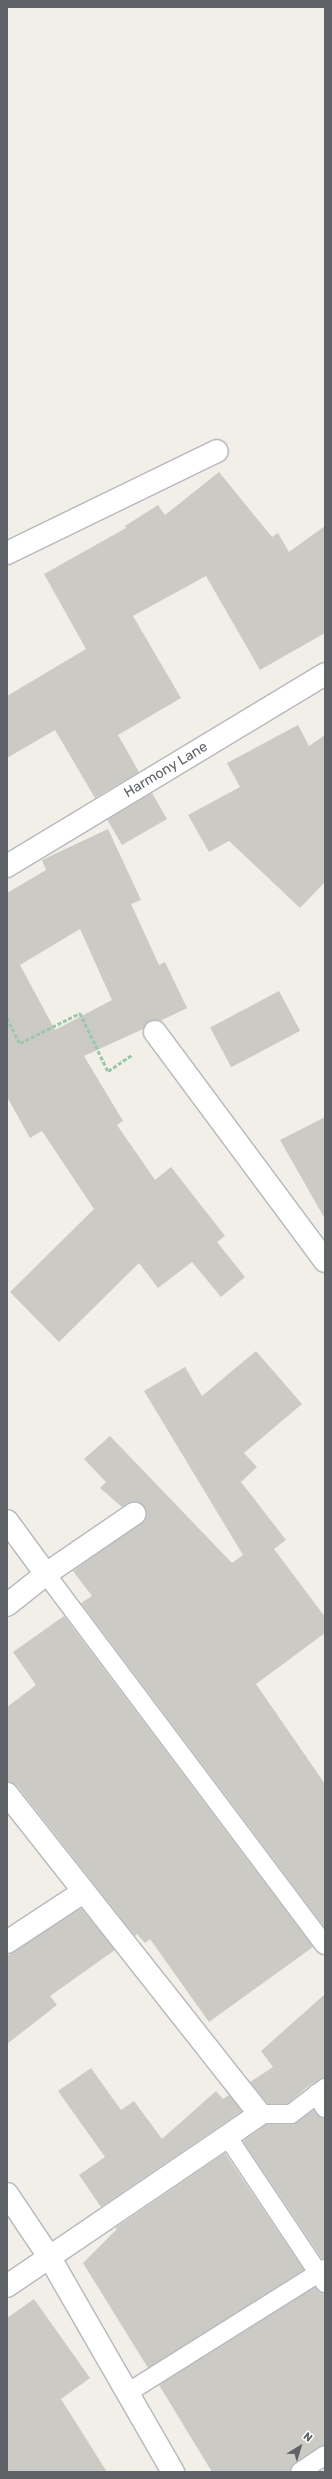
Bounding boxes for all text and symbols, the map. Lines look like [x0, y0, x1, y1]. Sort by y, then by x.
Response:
street label: Harmony Lane [121, 738, 211, 802]
north arrow [280, 2427, 320, 2467]
text: N [301, 2430, 315, 2445]

